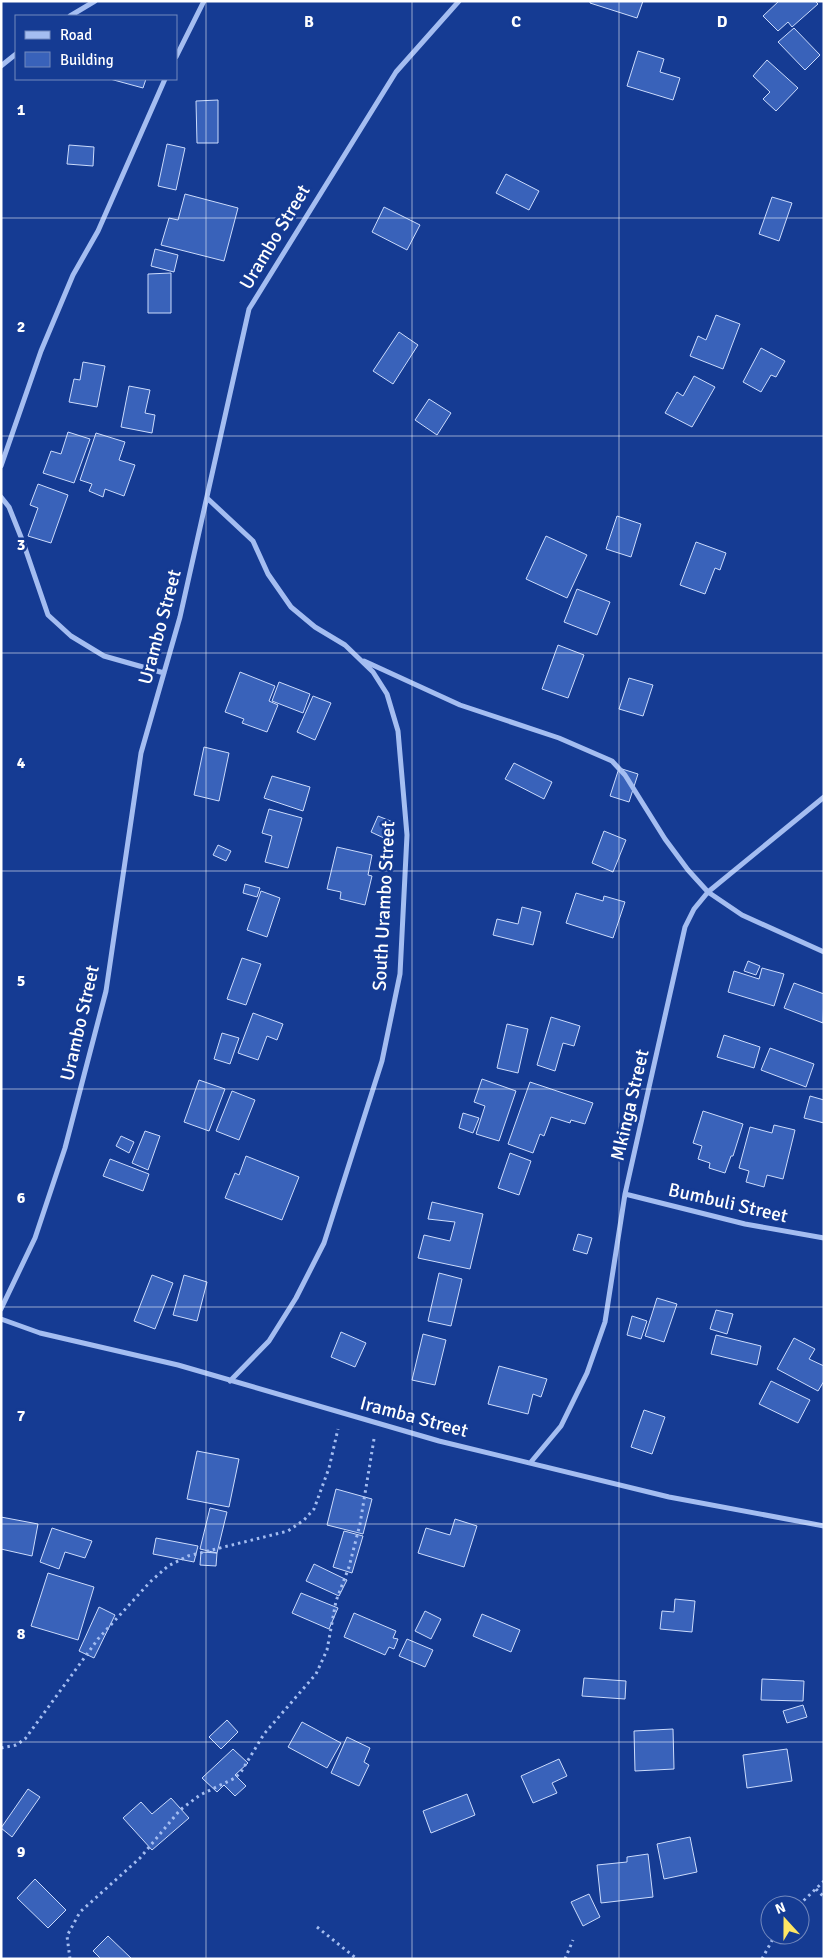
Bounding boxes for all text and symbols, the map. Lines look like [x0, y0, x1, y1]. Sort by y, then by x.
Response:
text: B [304, 12, 314, 32]
text: C [511, 12, 521, 32]
text: D [717, 12, 728, 32]
legend [15, 15, 178, 80]
text: Road [60, 26, 92, 44]
text: Building [60, 51, 114, 69]
text: 1 [17, 100, 26, 120]
street label: Urambo Street [234, 180, 316, 294]
text: 2 [17, 317, 25, 337]
text: 3 [17, 535, 25, 555]
street label: Urambo Street [133, 567, 187, 687]
text: 4 [17, 753, 26, 773]
street label: South Urambo Street [368, 820, 400, 991]
street label: Urambo Street [55, 963, 105, 1083]
text: 5 [17, 971, 25, 991]
street label: Mkinga Street [606, 1047, 655, 1163]
street label: Bumbuli Street [666, 1178, 790, 1228]
text: 6 [17, 1188, 26, 1208]
street label: Iramba Street [358, 1391, 471, 1443]
text: 7 [17, 1406, 26, 1426]
text: 8 [17, 1624, 26, 1644]
text: 9 [17, 1842, 26, 1862]
north arrow [760, 1895, 810, 1945]
text: N [773, 1899, 788, 1918]

